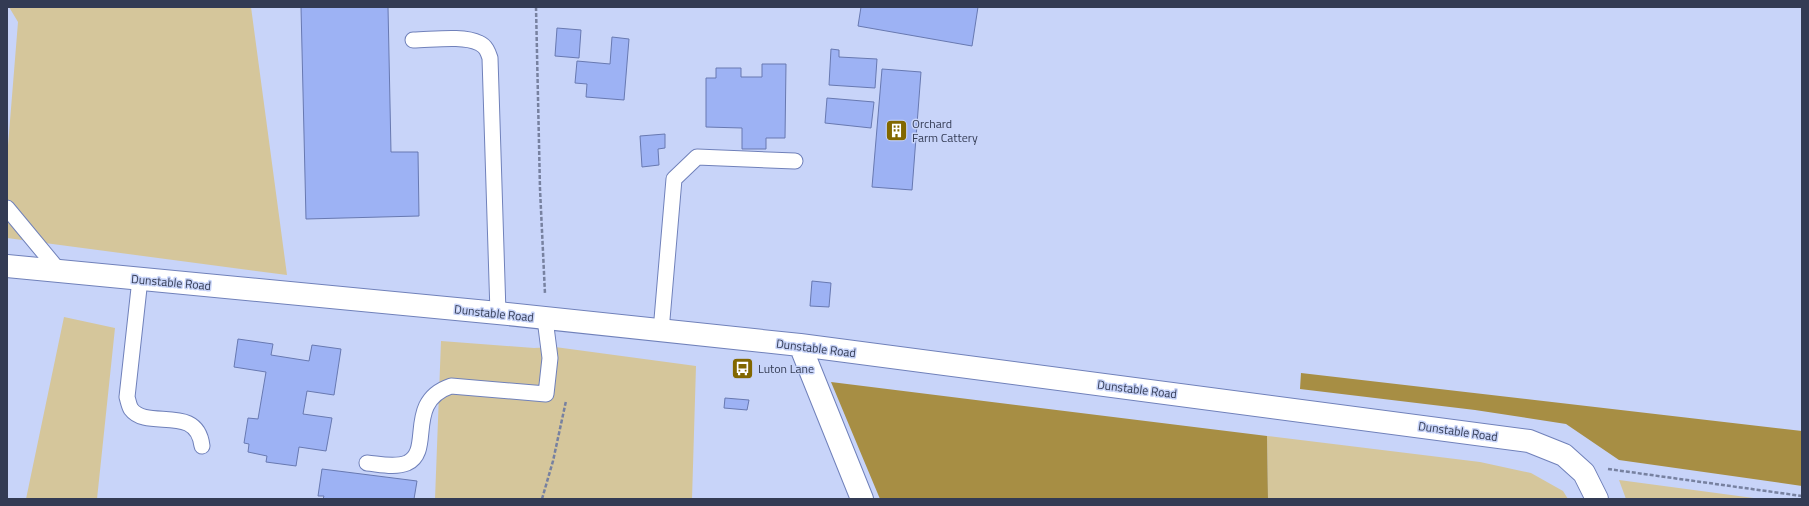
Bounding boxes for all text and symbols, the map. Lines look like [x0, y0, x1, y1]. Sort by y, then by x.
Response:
place label: Orchard Farm Cattery [912, 114, 978, 147]
building icon: Orchard Farm Cattery [884, 117, 910, 143]
street label: Dunstable Road [130, 269, 212, 295]
street label: Dunstable Road [453, 299, 535, 327]
street label: Dunstable Road [775, 334, 857, 362]
bus stop icon: Luton Lane [730, 355, 756, 381]
place label: Luton Lane [758, 359, 814, 378]
street label: Dunstable Road [1096, 375, 1178, 403]
street label: Dunstable Road [1417, 416, 1499, 446]

